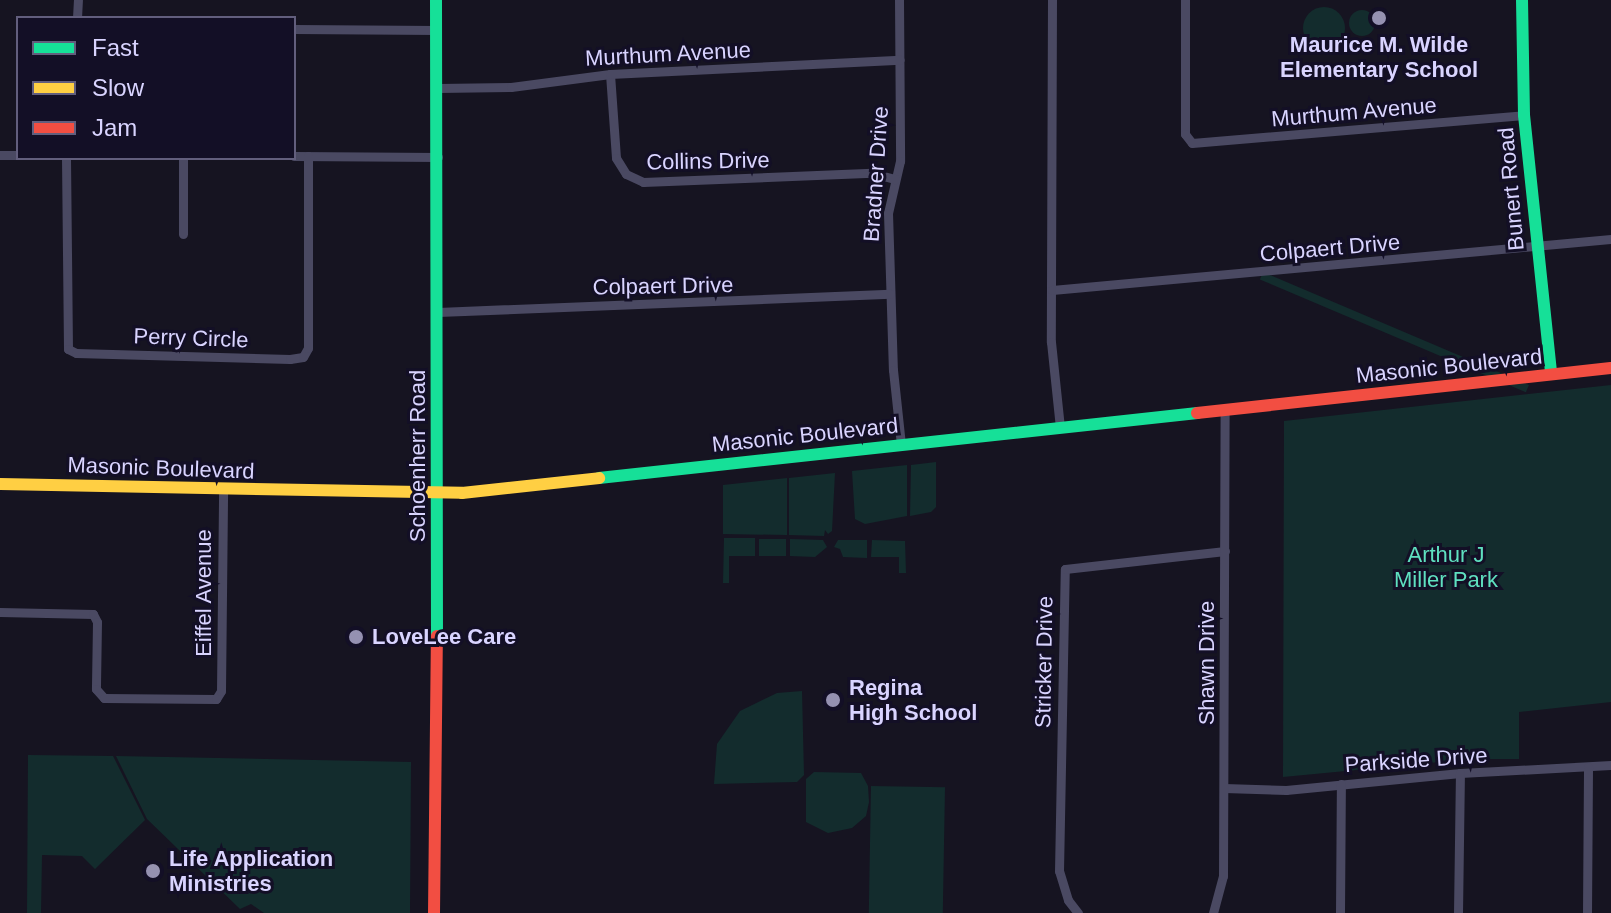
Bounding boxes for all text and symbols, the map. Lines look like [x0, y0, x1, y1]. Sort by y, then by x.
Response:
marker: Maurice M. Wilde Elementary School [1370, 9, 1388, 27]
legend [16, 16, 296, 160]
place label: Maurice M. Wilde Elementary School [1280, 31, 1478, 82]
text: Fast [92, 34, 139, 61]
street label: Murthum Avenue [584, 36, 752, 72]
text: Slow [92, 74, 144, 101]
street label: Murthum Avenue [1270, 92, 1438, 132]
street label: Bradner Drive [858, 105, 894, 243]
text: Jam [92, 114, 137, 141]
street label: Bunert Road [1492, 126, 1530, 252]
street label: Collins Drive [646, 147, 770, 175]
street label: Colpaert Drive [1259, 229, 1401, 267]
street label: Colpaert Drive [592, 272, 734, 300]
street label: Perry Circle [133, 323, 249, 353]
street label: Masonic Boulevard [1355, 343, 1543, 389]
street label: Schoenherr Road [405, 370, 431, 542]
street label: Masonic Boulevard [711, 412, 899, 458]
street label: Masonic Boulevard [67, 452, 255, 484]
street label: Eiffel Avenue [191, 529, 217, 657]
park label: Arthur J Miller Park [1394, 541, 1498, 592]
street label: Stricker Drive [1030, 596, 1058, 728]
street label: Shawn Drive [1194, 601, 1220, 725]
place label: LoveLee Care [372, 624, 516, 650]
marker: LoveLee Care [347, 628, 365, 646]
place label: Regina High School [849, 674, 977, 726]
marker: Regina High School [824, 691, 842, 709]
street label: Parkside Drive [1344, 742, 1488, 778]
place label: Life Application Ministries [169, 845, 334, 896]
marker: Life Application Ministries [144, 862, 162, 880]

